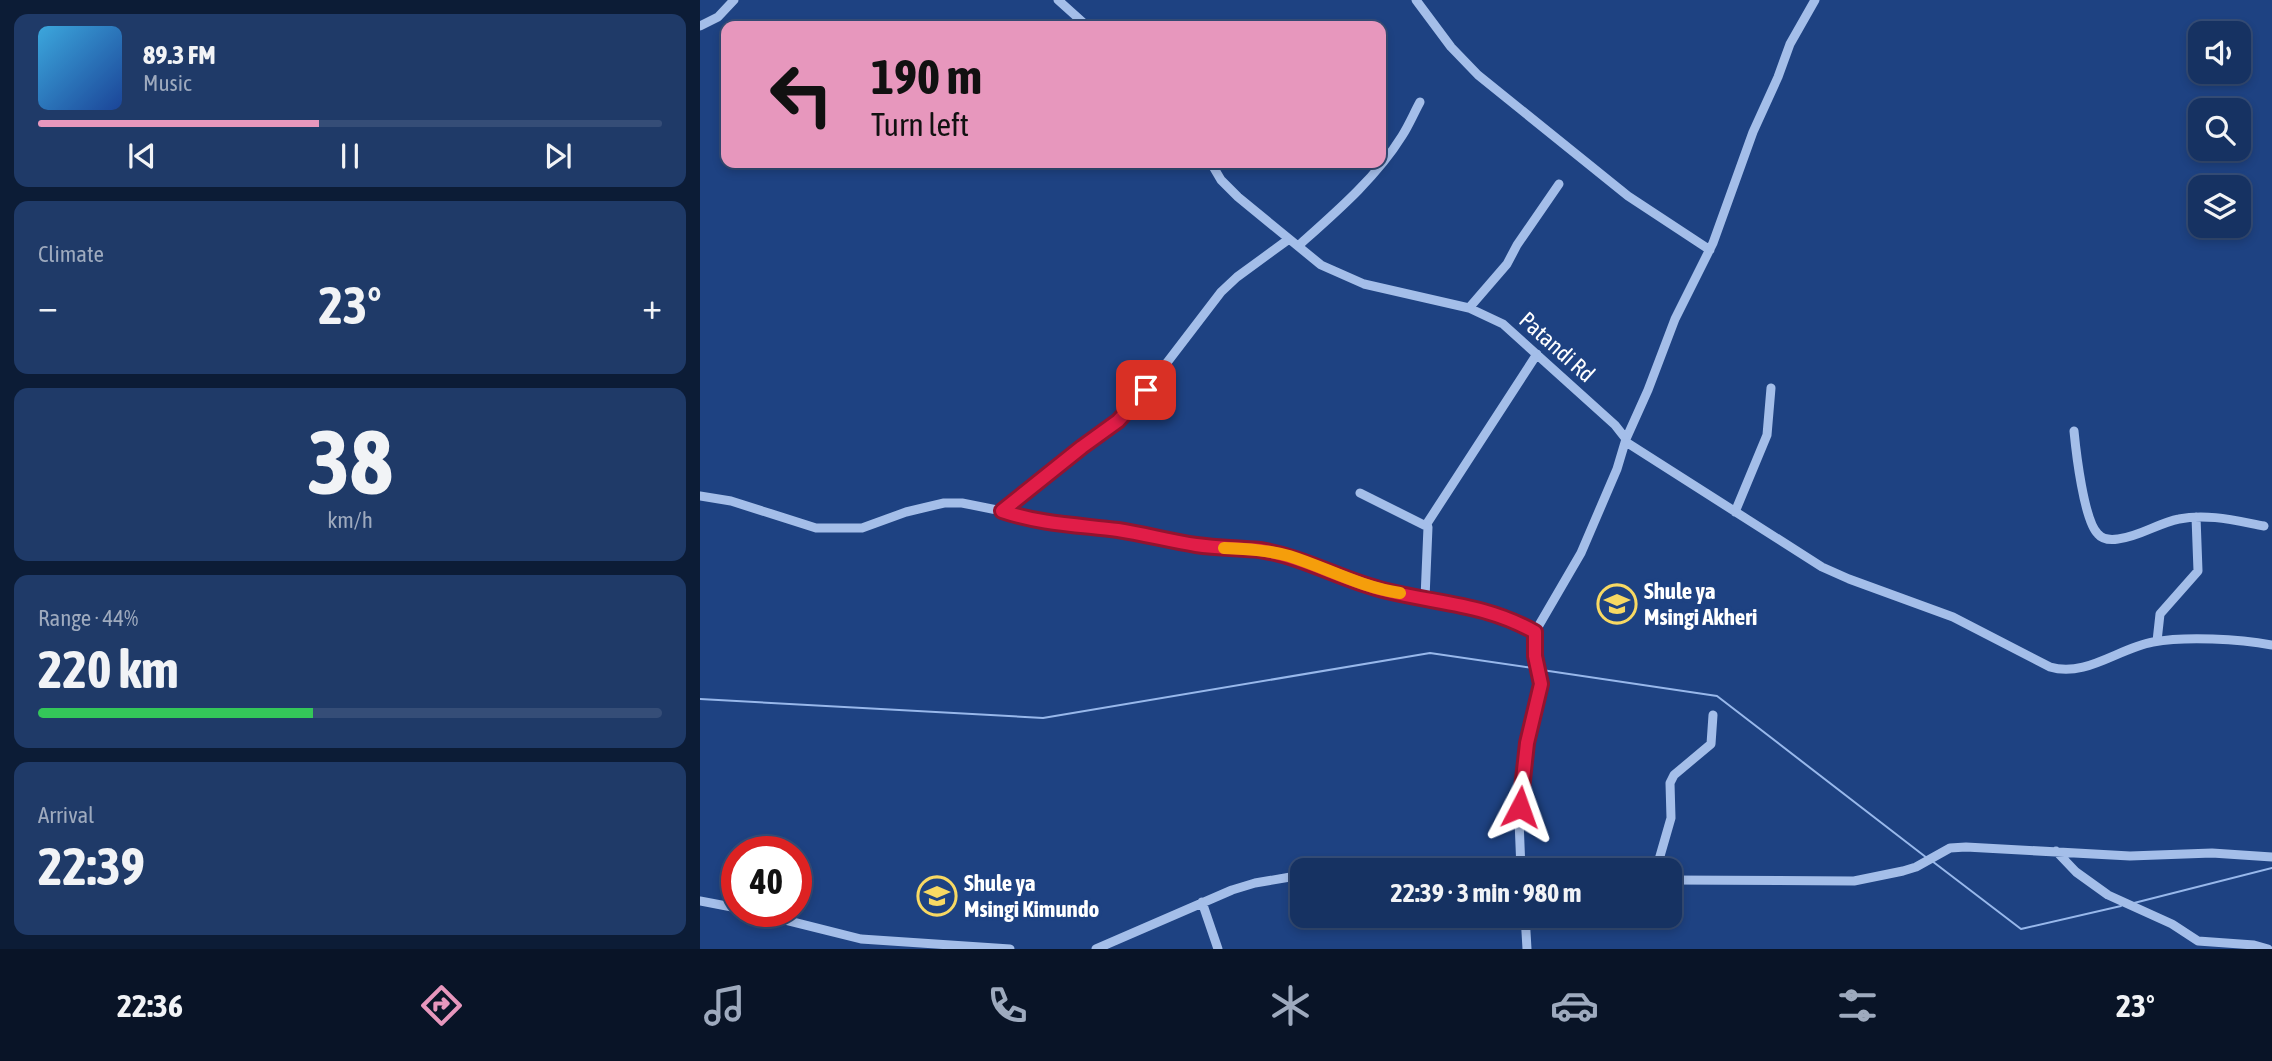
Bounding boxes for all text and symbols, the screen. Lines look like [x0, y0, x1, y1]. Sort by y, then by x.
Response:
map controls [2188, 21, 2251, 238]
button: sound [2188, 21, 2251, 84]
text: 89.3 FM [143, 40, 216, 70]
text: 190 m [871, 48, 982, 104]
icon: left [756, 49, 847, 140]
text: Music [143, 70, 191, 96]
button: search [2188, 98, 2251, 161]
text: Turn left [871, 106, 969, 143]
icon: previous [123, 137, 161, 175]
icon: pause [331, 137, 369, 175]
icon: next [539, 137, 577, 175]
button: layers [2188, 175, 2251, 238]
text: Climate [38, 241, 104, 267]
text: 23° [318, 275, 382, 335]
text: − [38, 284, 58, 327]
text: + [642, 284, 662, 327]
street label: Patandi Rd [1514, 307, 1600, 387]
pin [1116, 360, 1176, 420]
icon: arrive [1127, 371, 1165, 409]
text: 38 [307, 409, 393, 513]
text: km/h [327, 507, 373, 533]
place label: Shule ya Msingi Akheri [1644, 578, 1757, 630]
school or university icon: Shule ya Msingi Akheri [1596, 583, 1638, 625]
text: Range · 44% [38, 605, 138, 631]
text: 220 km [38, 639, 179, 699]
position arrow [1483, 770, 1557, 844]
text: Arrival [38, 802, 94, 828]
text: 22:39 [38, 836, 145, 896]
speed limit sign: 40 [721, 836, 812, 927]
place label: Shule ya Msingi Kimundo [964, 870, 1100, 922]
school or university icon: Shule ya Msingi Kimundo [916, 875, 958, 917]
text: 22:39 · 3 min · 980 m [1391, 878, 1581, 908]
icon: directions [417, 981, 466, 1030]
icon: music [700, 981, 749, 1030]
icon: phone [983, 981, 1032, 1030]
icon: climate [1266, 981, 1315, 1030]
icon: car [1550, 981, 1599, 1030]
icon: filters [1833, 981, 1882, 1030]
text: 22:36 [117, 987, 183, 1024]
text: 23° [2116, 987, 2155, 1024]

